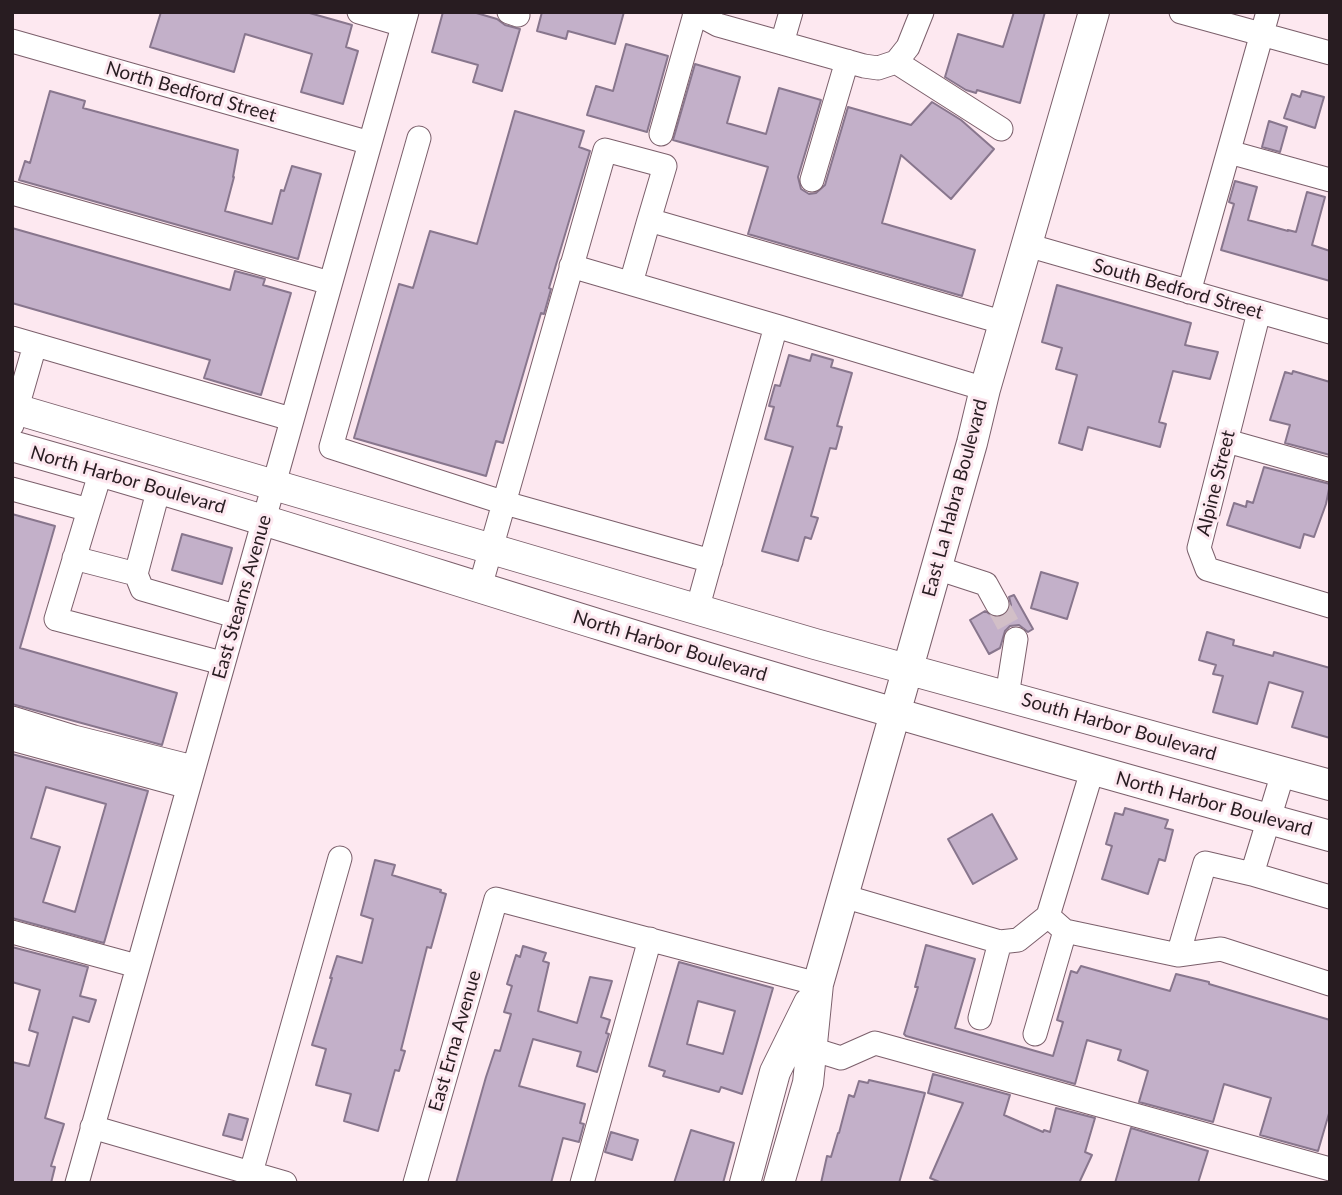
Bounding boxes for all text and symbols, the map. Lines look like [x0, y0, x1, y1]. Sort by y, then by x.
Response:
street label: North Bedford Street [103, 57, 279, 127]
street label: South Bedford Street [1090, 254, 1266, 324]
street label: East La Habra Boulevard [918, 397, 992, 599]
street label: Alpine Street [1192, 428, 1240, 538]
street label: North Harbor Boulevard [28, 441, 228, 519]
street label: East Stearns Avenue [208, 512, 276, 682]
street label: North Harbor Boulevard [570, 606, 770, 686]
street label: South Harbor Boulevard [1019, 688, 1219, 766]
street label: North Harbor Boulevard [1113, 767, 1315, 841]
street label: East Erna Avenue [424, 968, 486, 1114]

